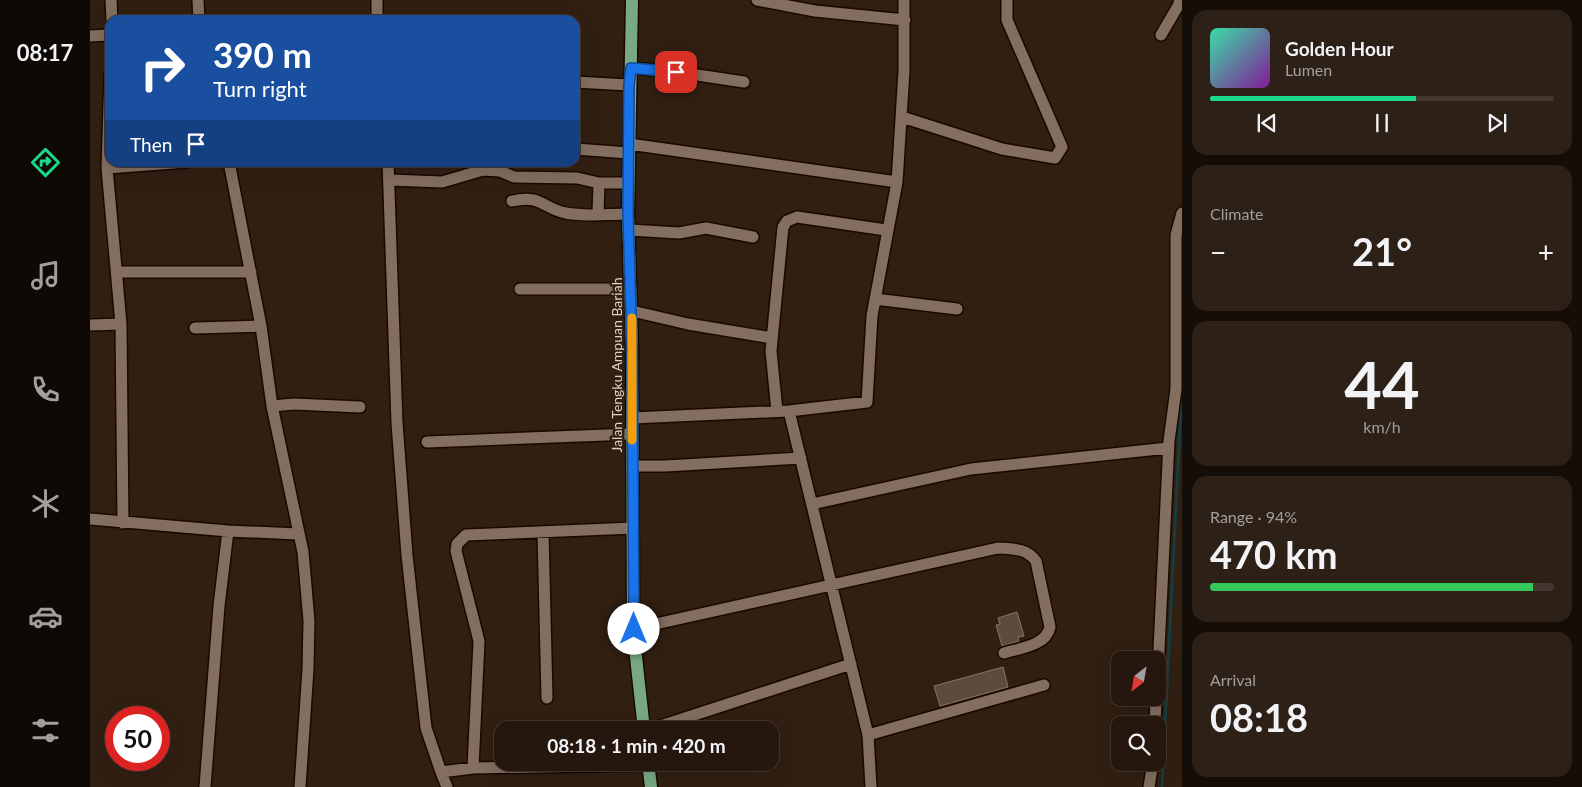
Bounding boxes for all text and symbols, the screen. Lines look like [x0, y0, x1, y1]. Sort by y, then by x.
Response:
text: 390 m [213, 33, 312, 75]
icon: right [130, 35, 195, 100]
text: Golden Hour [1285, 37, 1394, 60]
text: 08:17 [17, 39, 73, 66]
pin [655, 51, 697, 93]
icon: arrive [662, 58, 690, 86]
text: Lumen [1285, 60, 1332, 79]
text: Turn right [213, 75, 307, 102]
icon: previous [1253, 109, 1281, 137]
icon: pause [1368, 109, 1396, 137]
icon: next [1483, 109, 1511, 137]
icon: arrive [182, 130, 210, 158]
text: Then [130, 133, 172, 156]
icon: directions [28, 145, 63, 180]
text: Climate [1210, 204, 1263, 223]
text: 21° [1352, 228, 1412, 274]
text: − [1210, 235, 1226, 269]
text: + [1538, 235, 1554, 269]
icon: music [28, 258, 63, 293]
street label: Jalan Tengku Ampuan Bariah [608, 278, 625, 453]
text: 44 [1344, 345, 1420, 423]
icon: phone [28, 372, 63, 407]
text: km/h [1363, 417, 1401, 436]
icon: climate [28, 486, 63, 521]
text: Range · 94% [1210, 507, 1297, 526]
text: 470 km [1210, 531, 1338, 577]
icon: car [28, 599, 63, 634]
position arrow [607, 602, 659, 654]
north arrow [1111, 651, 1166, 706]
map controls [1111, 651, 1166, 771]
text: Arrival [1210, 670, 1256, 689]
text: 08:18 [1210, 694, 1308, 740]
speed limit sign: 50 [105, 706, 170, 771]
icon: filters [28, 713, 63, 748]
button: search [1111, 716, 1166, 771]
text: 08:18 · 1 min · 420 m [547, 734, 726, 757]

